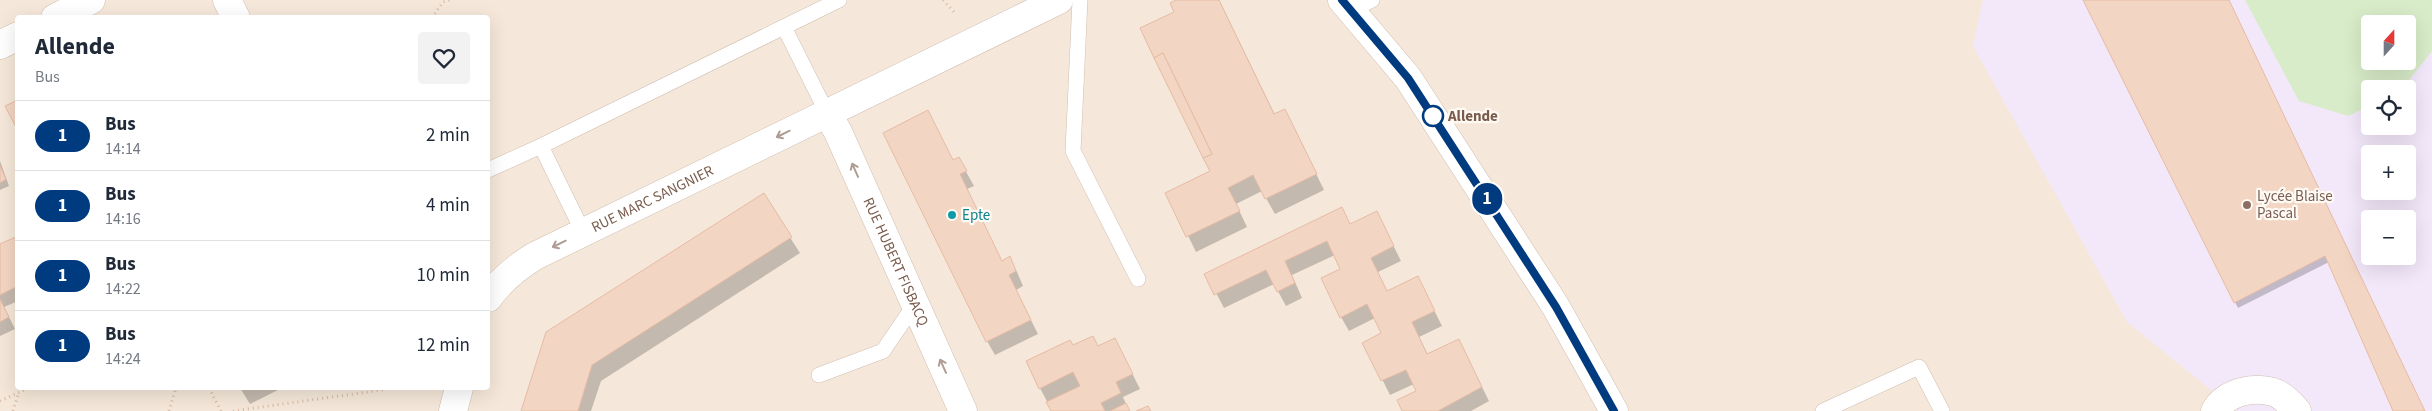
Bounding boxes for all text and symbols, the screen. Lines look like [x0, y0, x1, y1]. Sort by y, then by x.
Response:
north arrow [2361, 15, 2416, 70]
map controls [2361, 15, 2416, 265]
text: Allende [35, 29, 115, 64]
button: heart [418, 32, 470, 84]
text: Bus [35, 66, 60, 88]
button: locate [2361, 80, 2416, 135]
marker: Allende [1422, 105, 1444, 127]
place label: Allende [1447, 106, 1498, 127]
text: Bus [105, 111, 136, 138]
text: 2 min [426, 122, 470, 149]
text: 1 [58, 123, 67, 148]
one-way arrow [776, 130, 791, 139]
text: 14:14 [105, 138, 141, 160]
button: + [2361, 145, 2416, 200]
street label: RUE MARC SANGNIER [588, 160, 718, 238]
one-way arrow [850, 163, 859, 178]
text: Bus [105, 181, 136, 208]
line badge: 1 [1471, 183, 1503, 215]
text: 1 [1482, 186, 1492, 211]
place label: Lycée Blaise Pascal [2257, 186, 2333, 224]
text: 4 min [426, 192, 470, 219]
text: 1 [58, 193, 67, 218]
street label: RUE HUBERT FISBACQ [858, 194, 934, 330]
marker: Lycée Blaise Pascal [2241, 199, 2253, 211]
place label: Epte [962, 205, 990, 226]
text: 14:16 [105, 208, 141, 230]
marker: Epte [946, 209, 958, 221]
button: − [2361, 210, 2416, 265]
one-way arrow [551, 239, 566, 249]
text: Bus [105, 251, 136, 278]
text: 10 min [416, 262, 470, 289]
text: 1 [58, 263, 67, 288]
text: 14:22 [105, 278, 141, 300]
text: Bus [105, 321, 136, 348]
text: 12 min [416, 332, 470, 359]
text: 1 [58, 333, 67, 358]
text: 14:24 [105, 348, 141, 370]
one-way arrow [937, 359, 947, 374]

